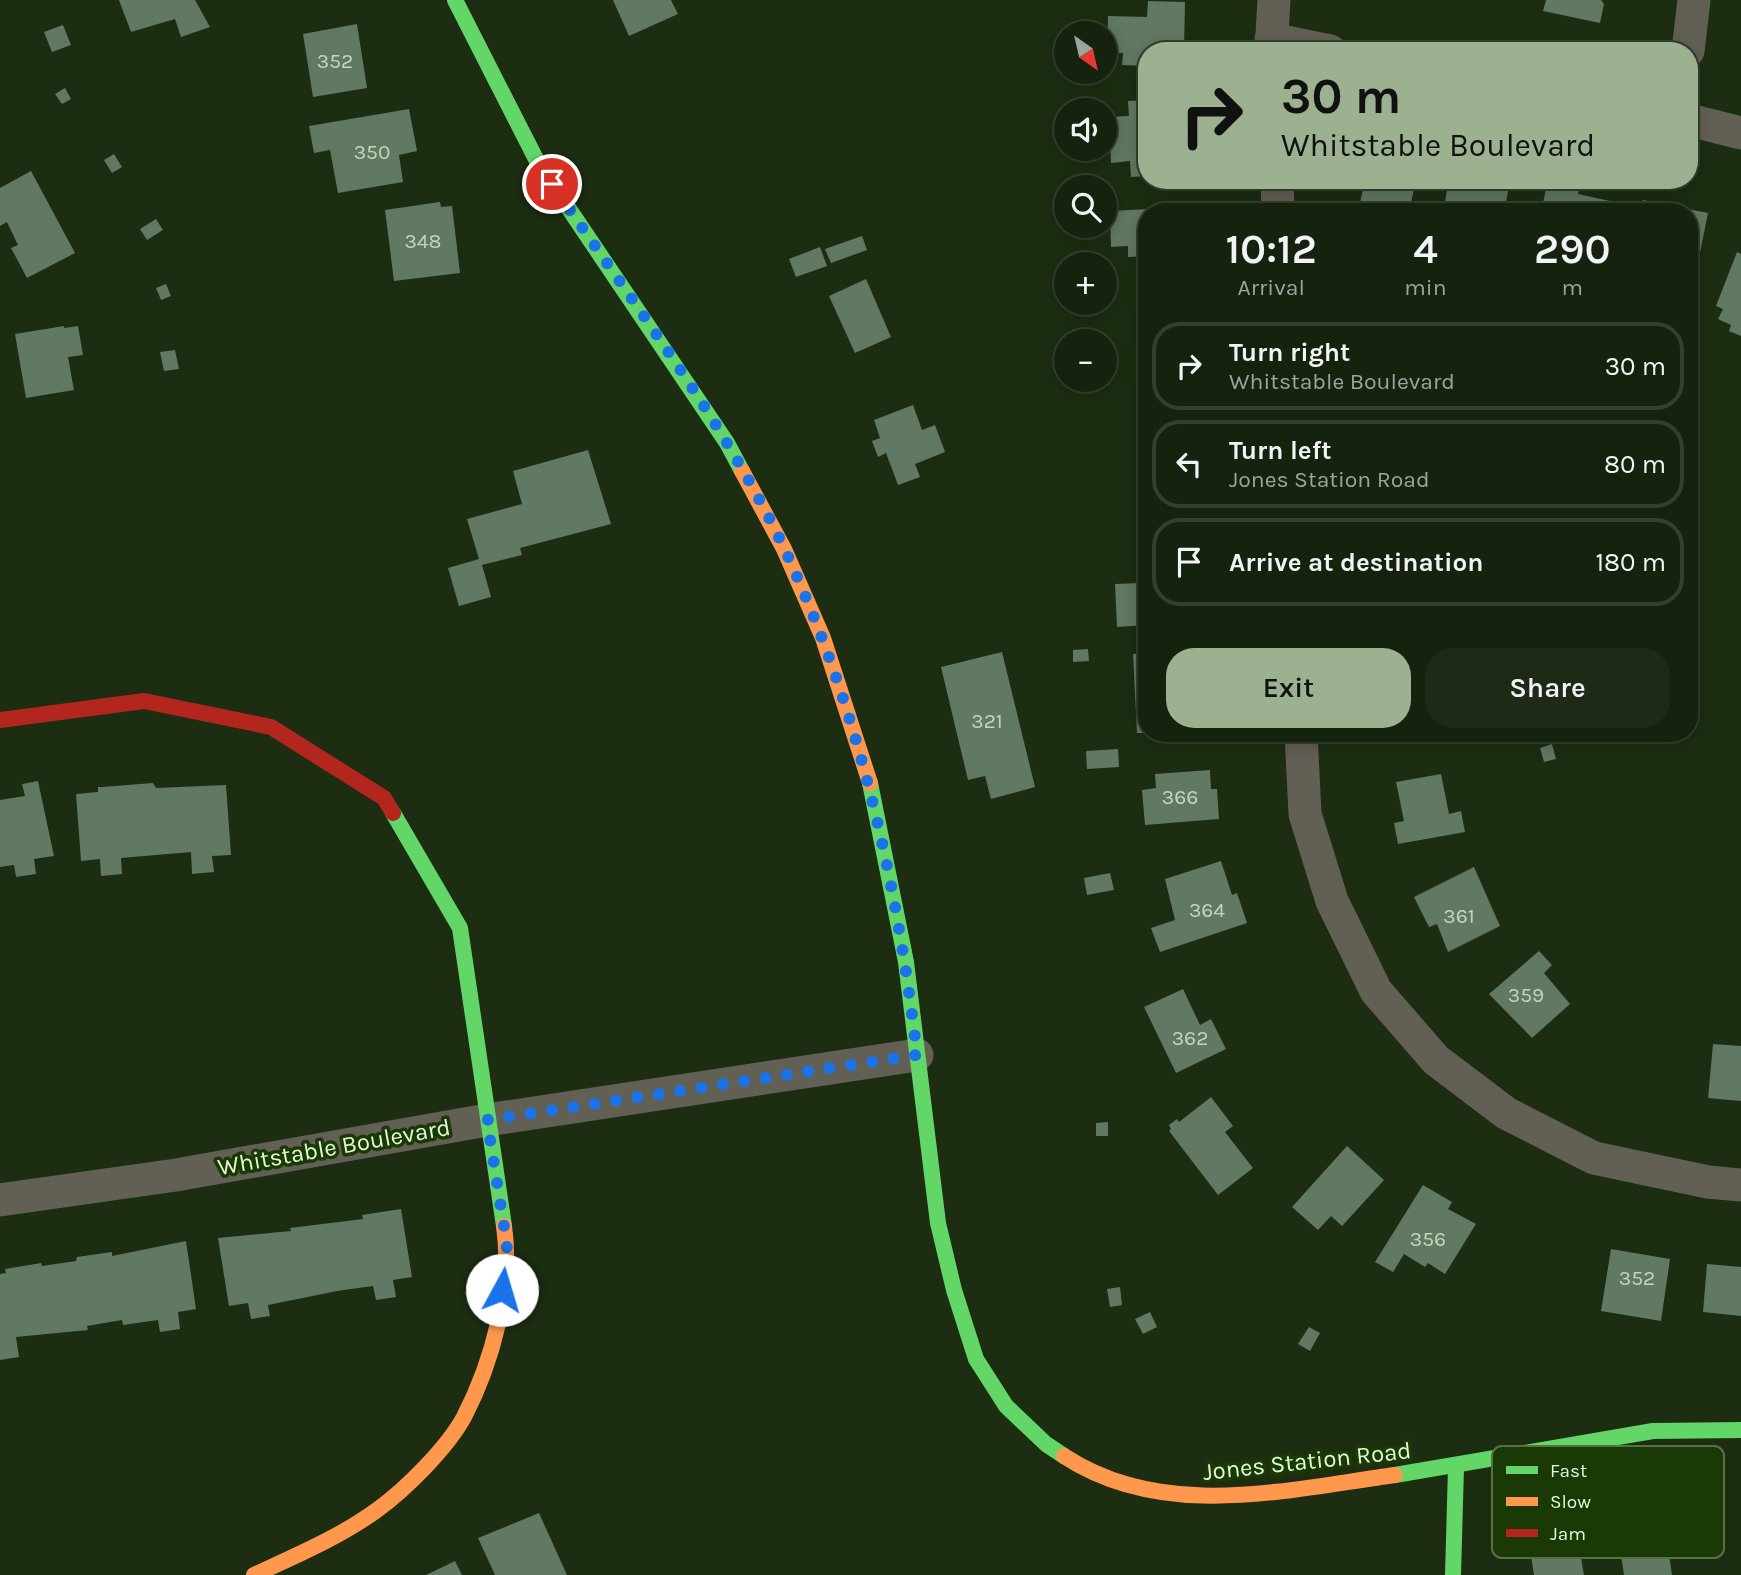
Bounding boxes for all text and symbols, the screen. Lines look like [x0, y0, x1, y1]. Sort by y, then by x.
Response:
north arrow [1054, 21, 1116, 84]
map controls [1054, 21, 1117, 392]
house number: 352 [317, 49, 353, 73]
text: 30 m [1281, 68, 1401, 125]
icon: right [1166, 70, 1257, 161]
button: sound [1054, 98, 1117, 161]
text: Whitstable Boulevard [1281, 127, 1595, 164]
house number: 350 [354, 140, 390, 164]
pin [522, 154, 582, 214]
icon: arrive [533, 165, 571, 203]
button: search [1054, 175, 1117, 238]
text: 10:12 [1225, 224, 1317, 274]
text: 4 [1413, 224, 1438, 274]
text: 290 [1534, 224, 1611, 274]
house number: 348 [404, 229, 442, 253]
button: + [1054, 252, 1117, 315]
text: Arrival [1237, 274, 1305, 301]
text: min [1404, 274, 1447, 301]
text: m [1562, 274, 1583, 301]
button: − [1054, 329, 1117, 392]
text: Turn right [1229, 337, 1350, 368]
icon: right [1170, 347, 1208, 385]
text: 30 m [1605, 351, 1666, 382]
text: Whitstable Boulevard [1229, 368, 1455, 395]
text: Turn left [1229, 435, 1331, 466]
icon: left [1170, 445, 1208, 483]
text: 80 m [1604, 449, 1666, 480]
text: Jones Station Road [1229, 466, 1430, 493]
icon: arrive [1170, 543, 1208, 581]
text: Arrive at destination [1229, 547, 1483, 578]
text: 180 m [1596, 547, 1666, 578]
button: Exit [1166, 648, 1411, 728]
button: Share [1425, 648, 1670, 728]
house number: 321 [971, 709, 1003, 733]
house number: 366 [1162, 785, 1198, 809]
house number: 364 [1189, 898, 1225, 922]
house number: 361 [1443, 904, 1475, 928]
house number: 359 [1508, 983, 1544, 1007]
house number: 362 [1172, 1026, 1208, 1050]
street label: Whitstable Boulevard [216, 1113, 452, 1181]
house number: 356 [1410, 1227, 1446, 1251]
position arrow [465, 1253, 539, 1327]
house number: 352 [1619, 1266, 1655, 1290]
street label: Jones Station Road [1201, 1436, 1413, 1486]
legend [1492, 1446, 1724, 1558]
text: Fast [1550, 1460, 1587, 1482]
text: Slow [1550, 1491, 1591, 1513]
text: Jam [1550, 1523, 1586, 1545]

